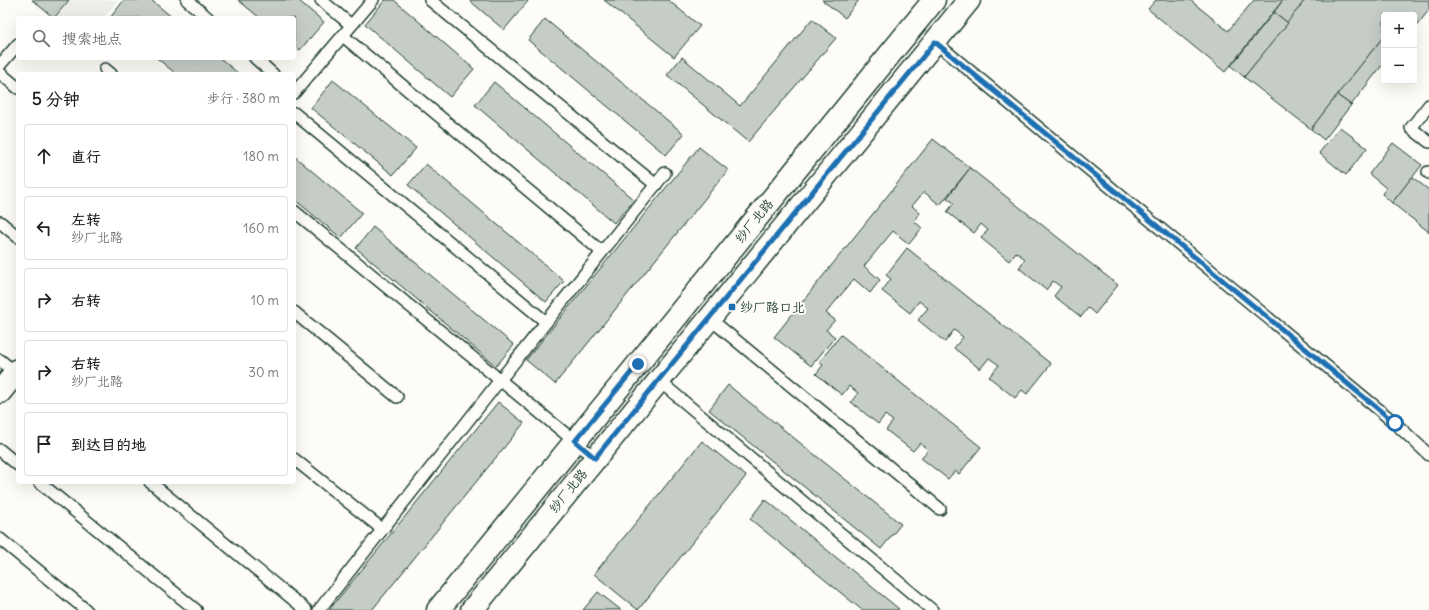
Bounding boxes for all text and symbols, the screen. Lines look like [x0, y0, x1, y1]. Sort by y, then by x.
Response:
map controls [1381, 12, 1417, 84]
button: + [1381, 12, 1417, 48]
search box [16, 16, 296, 60]
icon: search [30, 27, 52, 49]
text: 搜索地点 [62, 29, 122, 48]
button: − [1381, 48, 1417, 84]
text: 5 分钟 [32, 88, 80, 110]
text: 步行 · 380 m [207, 90, 280, 107]
icon: ahead [33, 145, 55, 167]
text: 直行 [71, 147, 101, 166]
text: 180 m [243, 148, 279, 165]
street label: 纱厂北路 [731, 195, 777, 247]
text: 左转 [71, 210, 101, 229]
icon: left [33, 217, 55, 239]
text: 160 m [243, 220, 279, 237]
text: 纱厂北路 [71, 229, 123, 246]
icon: right [33, 289, 55, 311]
text: 右转 [71, 291, 101, 310]
text: 10 m [251, 292, 279, 309]
place label: 纱厂路口北 [740, 299, 805, 316]
marker: 纱厂路口北 [727, 302, 737, 312]
text: 右转 [71, 354, 101, 373]
route end [629, 355, 647, 373]
icon: right [33, 361, 55, 383]
text: 30 m [249, 364, 279, 381]
text: 纱厂北路 [71, 373, 123, 390]
route start [1386, 414, 1404, 432]
icon: arrive [33, 433, 55, 455]
text: 到达目的地 [71, 435, 146, 454]
street label: 纱厂北路 [545, 465, 591, 517]

